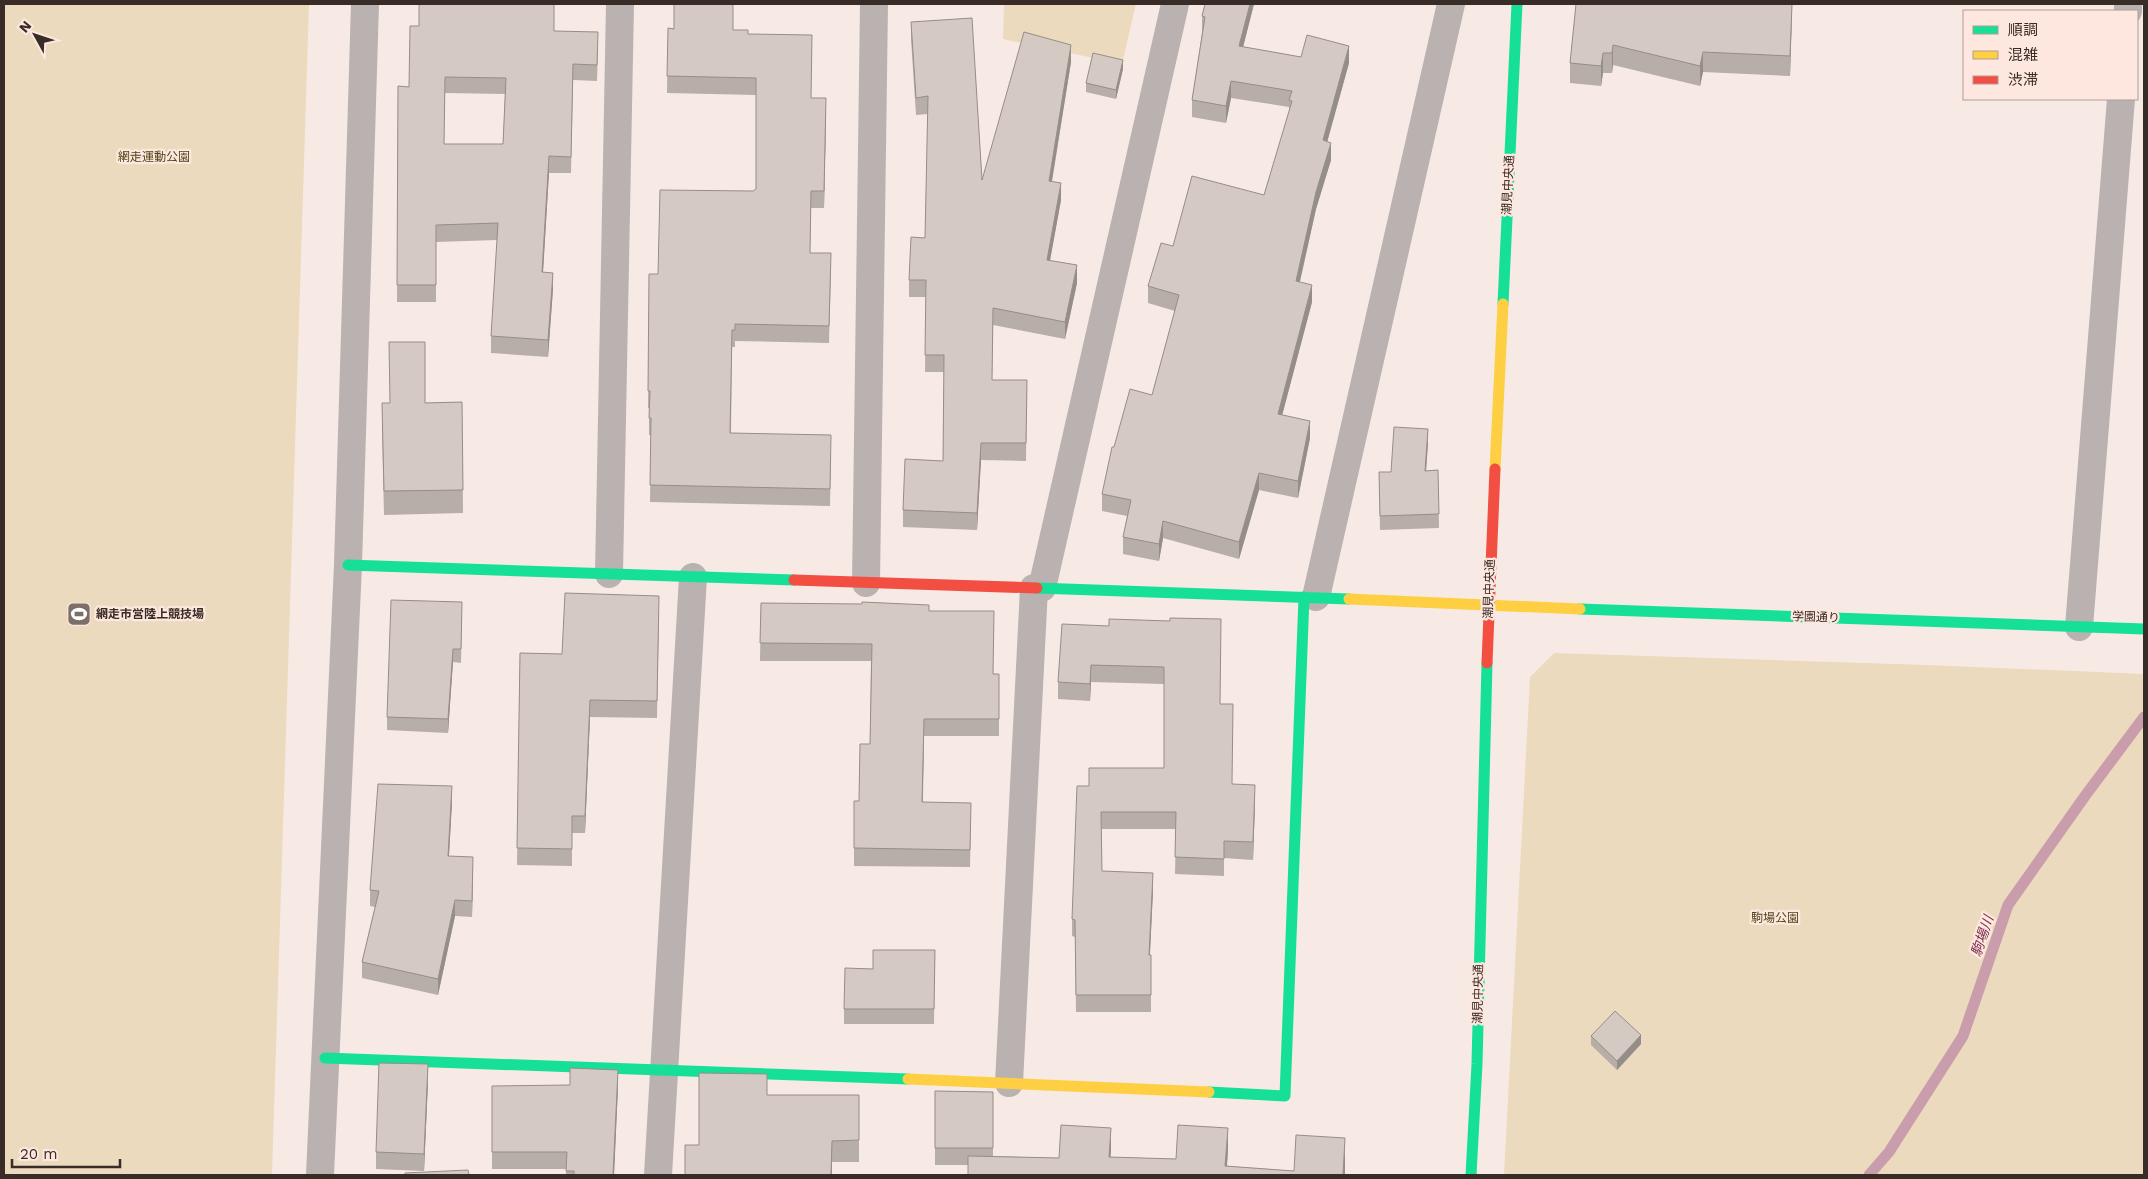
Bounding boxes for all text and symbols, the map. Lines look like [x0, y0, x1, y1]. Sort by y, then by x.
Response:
north arrow [10, 10, 60, 60]
legend [1963, 10, 2138, 100]
text: N [16, 18, 35, 36]
text: 順調 [2008, 21, 2038, 39]
text: 混雑 [2008, 46, 2038, 64]
text: 渋滞 [2008, 71, 2038, 89]
park label: 網走運動公園 [118, 150, 190, 164]
street label: 潮見中央通 [1499, 155, 1517, 215]
street label: 潮見中央通 [1481, 559, 1497, 619]
sports icon: 網走市営陸上競技場 [66, 601, 92, 627]
place label: 網走市営陸上競技場 [96, 607, 204, 621]
street label: 学園通り [1792, 609, 1840, 625]
park label: 駒場公園 [1751, 911, 1799, 925]
water label: 駒場川 [1968, 912, 1997, 958]
street label: 潮見中央通 [1470, 964, 1486, 1024]
scale bar [12, 1136, 120, 1168]
text: 20 m [20, 1145, 58, 1163]

